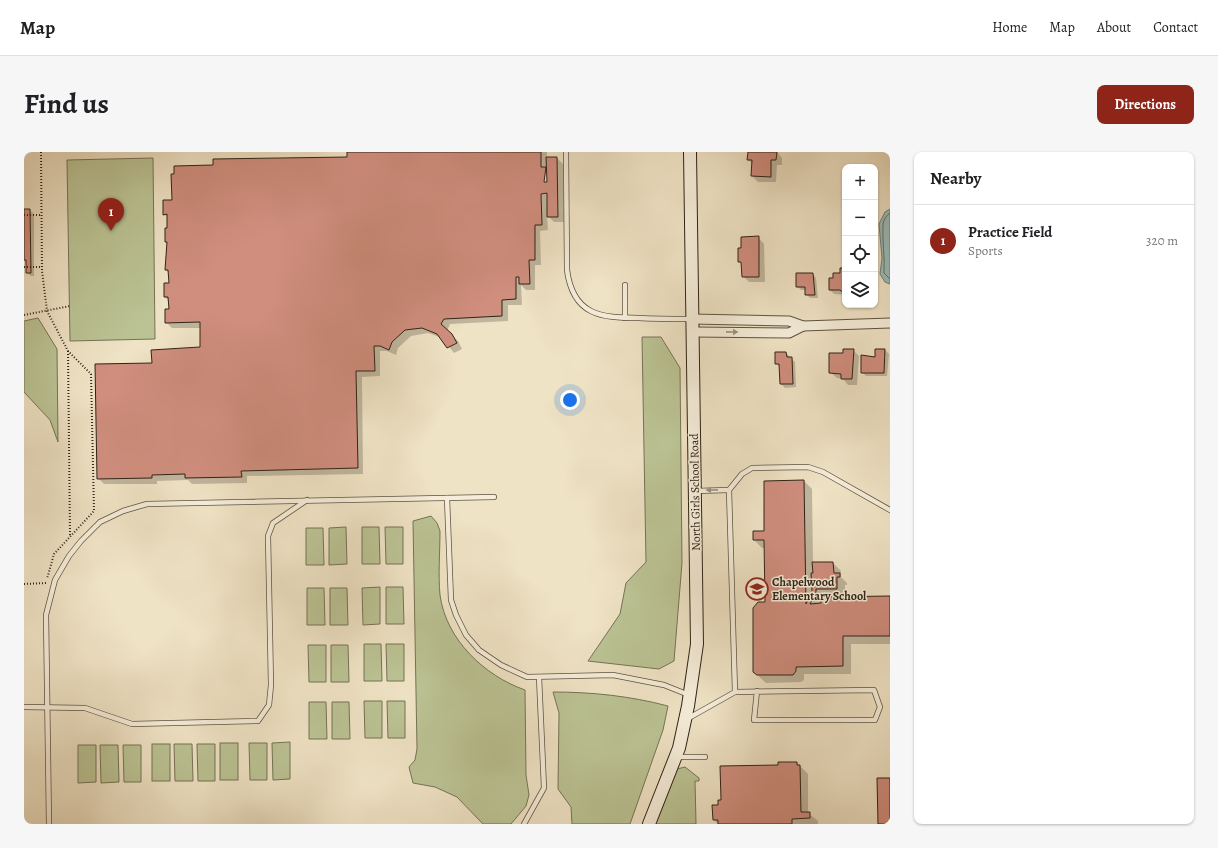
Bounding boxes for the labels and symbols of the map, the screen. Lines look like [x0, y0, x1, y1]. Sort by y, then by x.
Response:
pin: 1 [98, 198, 124, 231]
one-way arrow [726, 329, 739, 335]
your location [560, 390, 580, 410]
street label: North Girls School Road [686, 433, 704, 551]
one-way arrow [706, 487, 718, 494]
place label: Chapelwood Elementary School [772, 574, 867, 604]
school or university icon: Chapelwood Elementary School [744, 576, 770, 602]

